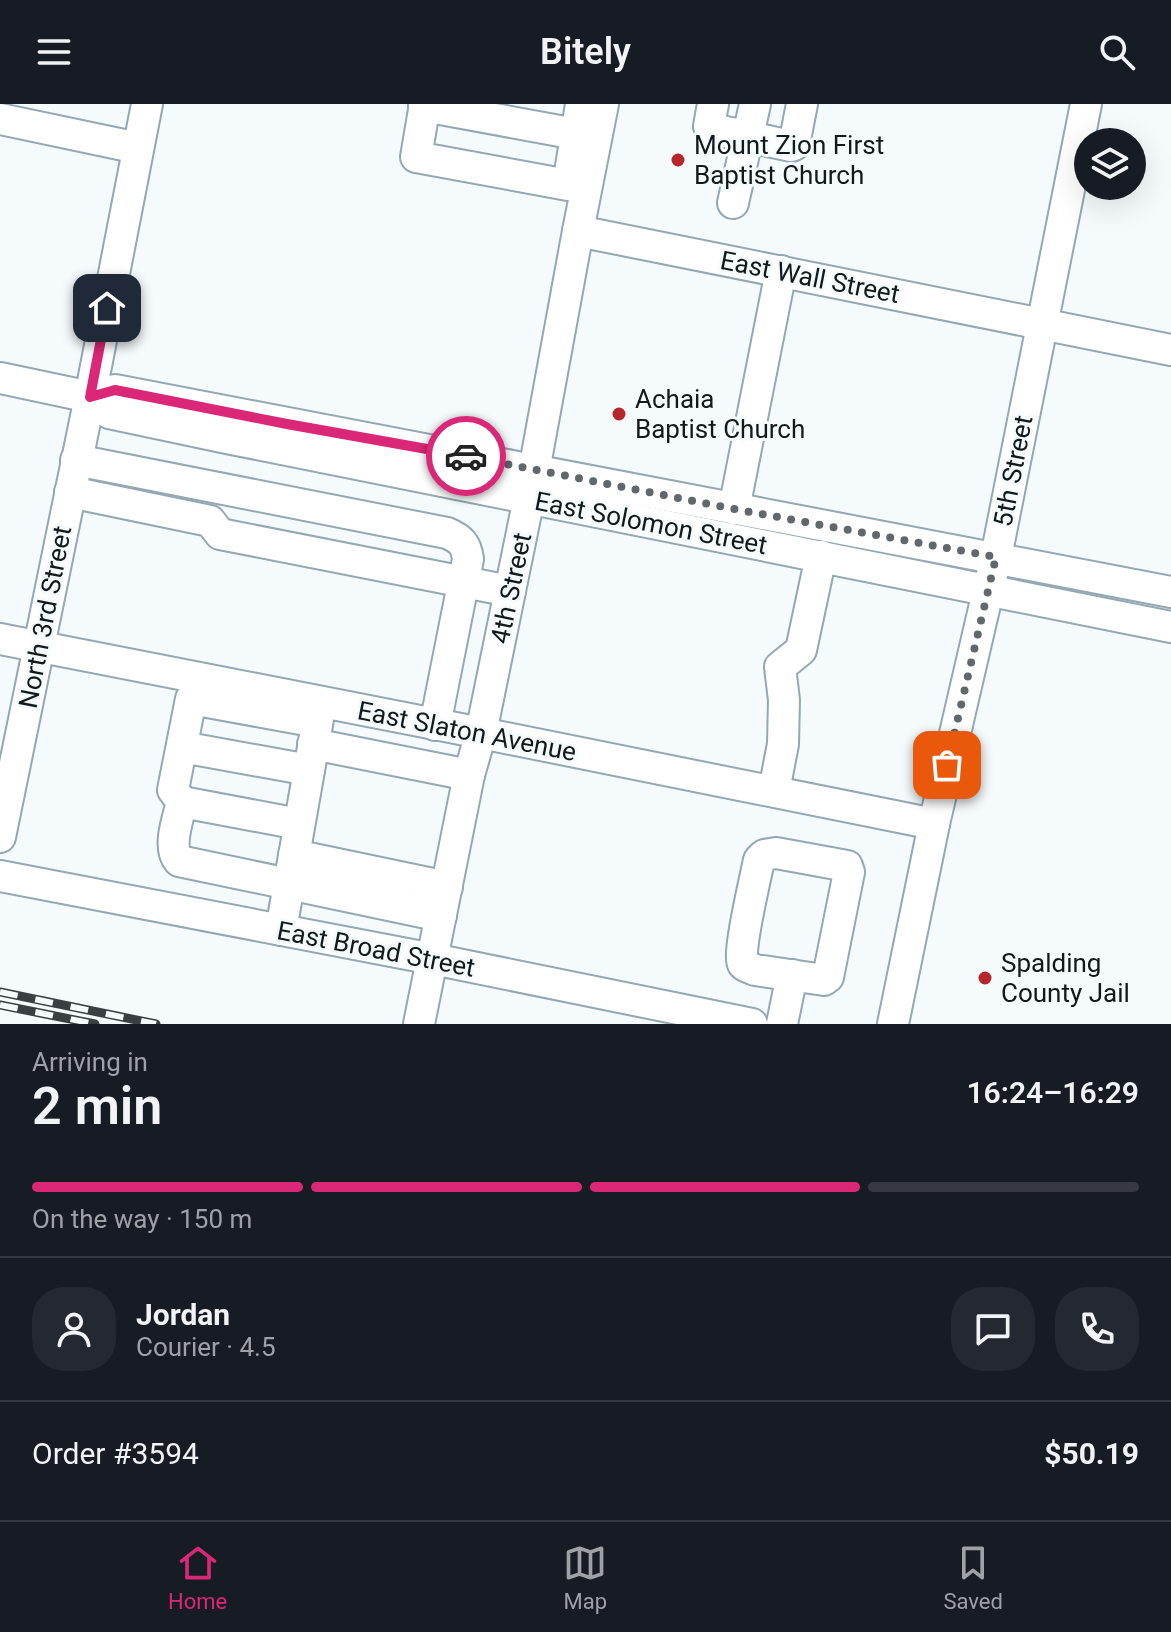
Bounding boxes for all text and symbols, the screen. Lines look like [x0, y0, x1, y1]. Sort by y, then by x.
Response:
icon: menu [32, 30, 76, 74]
icon: search [1095, 30, 1139, 74]
text: Bitely [540, 31, 631, 73]
map controls [1074, 128, 1146, 200]
button: layers [1074, 128, 1146, 200]
place label: Mount Zion First Baptist Church [694, 130, 884, 190]
marker: Mount Zion First Baptist Church [669, 151, 687, 169]
street label: East Wall Street [718, 245, 902, 309]
pin [73, 274, 141, 342]
icon: home [85, 286, 129, 330]
place label: Achaia Baptist Church [635, 384, 805, 444]
marker: Achaia Baptist Church [610, 405, 628, 423]
street label: 5th Street [988, 413, 1038, 529]
courier [426, 416, 506, 496]
icon: car [444, 434, 488, 478]
street label: East Solomon Street [532, 486, 770, 560]
street label: North 3rd Street [13, 523, 77, 711]
street label: 4th Street [485, 530, 537, 646]
street label: East Slaton Avenue [355, 695, 579, 767]
pin [913, 731, 981, 799]
icon: bag [925, 743, 969, 787]
street label: East Broad Street [275, 915, 477, 983]
place label: Spalding County Jail [1001, 948, 1130, 1008]
marker: Spalding County Jail [976, 969, 994, 987]
text: Arriving in [32, 1047, 148, 1077]
text: 16:24–16:29 [966, 1075, 1139, 1110]
text: 2 min [32, 1076, 162, 1137]
text: On the way · 150 m [32, 1204, 252, 1234]
button: person [32, 1287, 116, 1371]
button: chat [951, 1287, 1035, 1371]
button: phone [1055, 1287, 1139, 1371]
text: Jordan [136, 1297, 230, 1332]
text: Courier · 4.5 [136, 1332, 276, 1362]
text: Order #3594 [32, 1436, 199, 1471]
text: $50.19 [1044, 1436, 1139, 1471]
tab: Home [168, 1541, 227, 1614]
tab: Map [563, 1541, 607, 1614]
tab: Saved [943, 1541, 1003, 1614]

